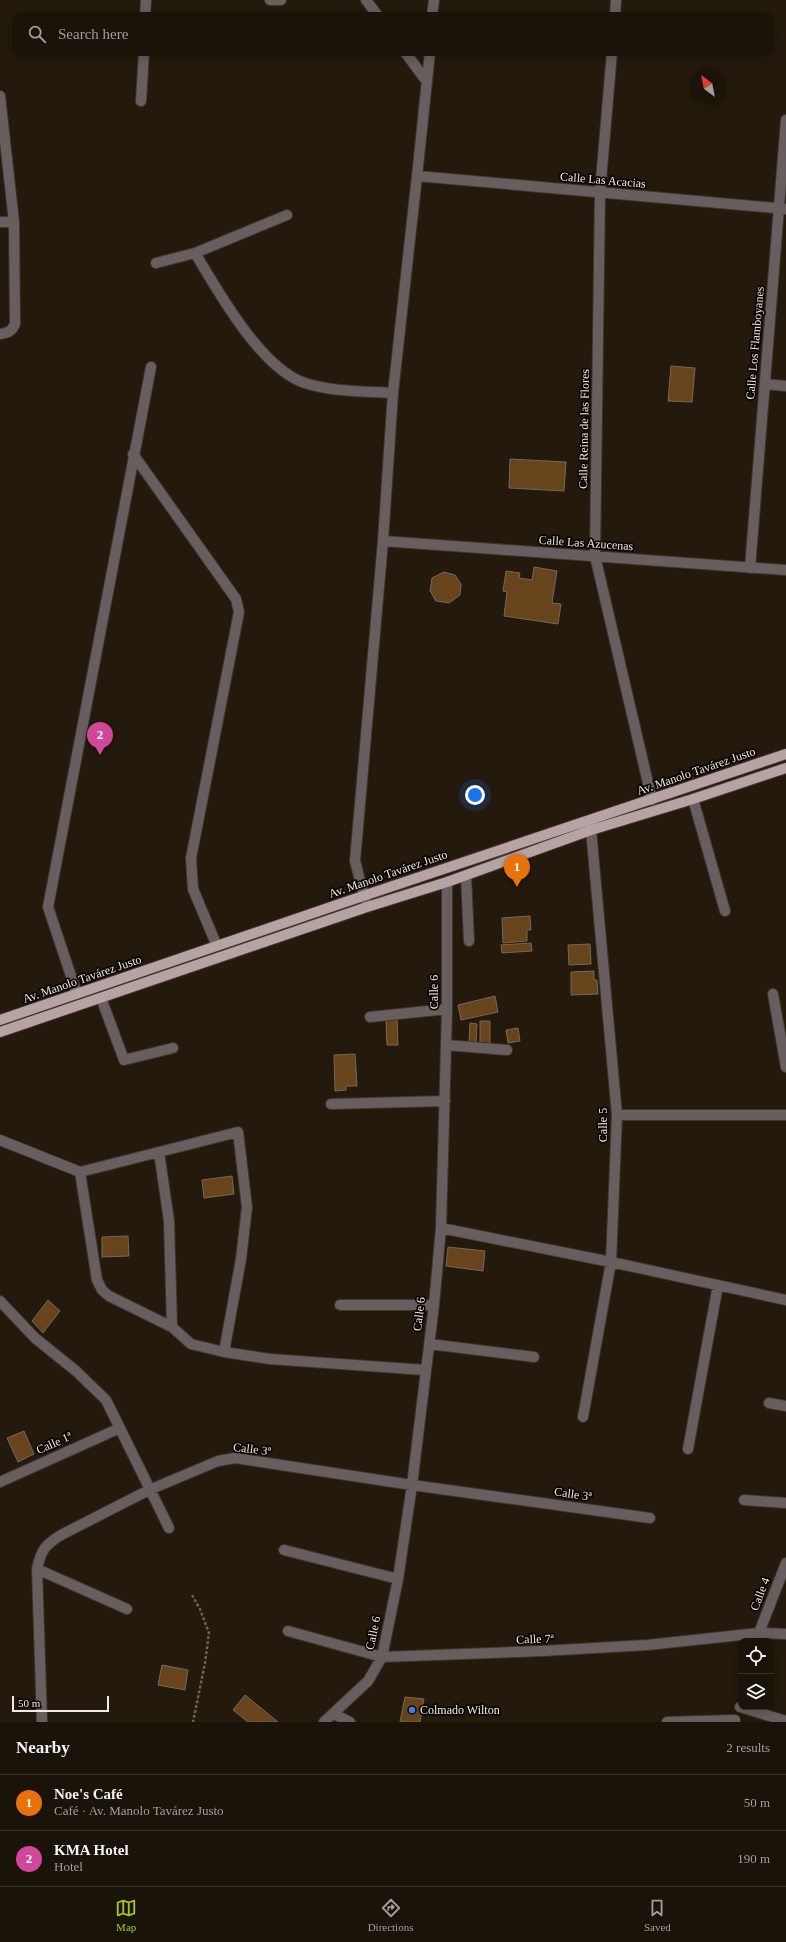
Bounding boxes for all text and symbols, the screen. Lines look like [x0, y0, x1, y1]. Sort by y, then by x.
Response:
search box [12, 12, 774, 56]
icon: search [26, 23, 48, 45]
text: Search here [58, 26, 128, 42]
north arrow [690, 68, 726, 104]
street label: Calle Las Acacias [560, 169, 647, 191]
street label: Calle Los Flamboyanes [743, 286, 767, 400]
street label: Calle Reina de las Flores [576, 369, 592, 489]
street label: Calle Las Azucenas [538, 533, 634, 553]
pin: 2 [87, 722, 113, 755]
street label: Av. Manolo Tavárez Justo [635, 744, 757, 798]
your location [465, 785, 485, 805]
street label: Av. Manolo Tavárez Justo [327, 847, 449, 901]
pin: 1 [504, 854, 530, 887]
street label: Av. Manolo Tavárez Justo [21, 952, 143, 1006]
street label: Calle 6 [427, 975, 441, 1009]
street label: Calle 5 [596, 1108, 610, 1142]
street label: Calle 6 [410, 1296, 428, 1332]
street label: Calle 1ª [34, 1429, 75, 1457]
street label: Calle 3ª [232, 1440, 272, 1458]
street label: Calle 3ª [553, 1484, 593, 1504]
street label: Calle 4 [747, 1575, 773, 1613]
street label: Calle 6 [363, 1615, 383, 1651]
street label: Calle 7ª [516, 1631, 555, 1647]
map controls [738, 1638, 774, 1710]
button: locate [738, 1638, 774, 1674]
button: layers [738, 1674, 774, 1710]
scale bar [12, 1694, 109, 1713]
text: 50 m [18, 1697, 40, 1709]
place label: Colmado Wilton [420, 1703, 500, 1717]
marker: Colmado Wilton [407, 1705, 417, 1715]
text: Nearby [16, 1738, 70, 1757]
text: 2 results [726, 1740, 770, 1755]
text: Noe's Café [54, 1786, 123, 1802]
text: 1 [26, 1795, 32, 1810]
text: 50 m [744, 1795, 770, 1810]
text: Café · Av. Manolo Tavárez Justo [54, 1803, 224, 1818]
text: KMA Hotel [54, 1842, 129, 1858]
text: 2 [26, 1851, 32, 1866]
text: 190 m [737, 1851, 770, 1866]
text: Hotel [54, 1859, 83, 1874]
tab: Map [115, 1897, 137, 1933]
tab: Directions [368, 1897, 413, 1933]
tab: Saved [644, 1897, 671, 1933]

